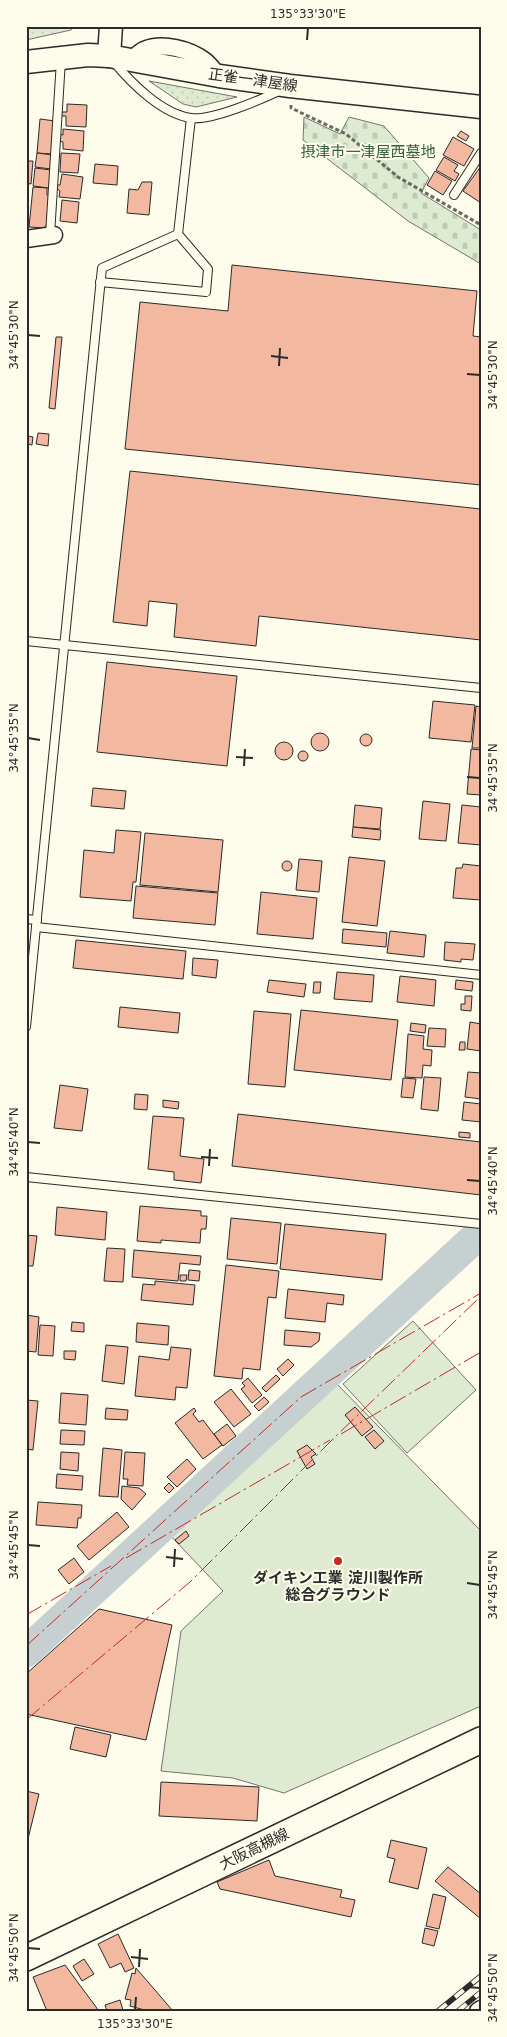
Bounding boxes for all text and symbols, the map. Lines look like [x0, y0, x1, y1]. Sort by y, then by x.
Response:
text: 135°33'30"E [270, 7, 346, 21]
street label: 正雀一津屋線 [207, 65, 299, 95]
park label: 摂津市一津屋西墓地 [300, 143, 436, 161]
text: 34°45'30"N [7, 300, 21, 370]
text: 34°45'30"N [486, 340, 500, 410]
text: 34°45'35"N [7, 703, 21, 773]
text: 34°45'35"N [486, 743, 500, 813]
text: 34°45'40"N [7, 1107, 21, 1177]
text: 34°45'40"N [486, 1146, 500, 1216]
text: 34°45'45"N [7, 1510, 21, 1580]
text: 34°45'45"N [486, 1550, 500, 1620]
marker: ダイキン工業 淀川製作所 総合グラウンド [332, 1555, 344, 1567]
place label: ダイキン工業 淀川製作所 総合グラウンド [253, 1569, 423, 1604]
street label: 大阪高槻線 [216, 1824, 292, 1874]
text: 34°45'50"N [7, 1913, 21, 1983]
text: 34°45'50"N [486, 1953, 500, 2023]
text: 135°33'30"E [97, 2017, 173, 2031]

